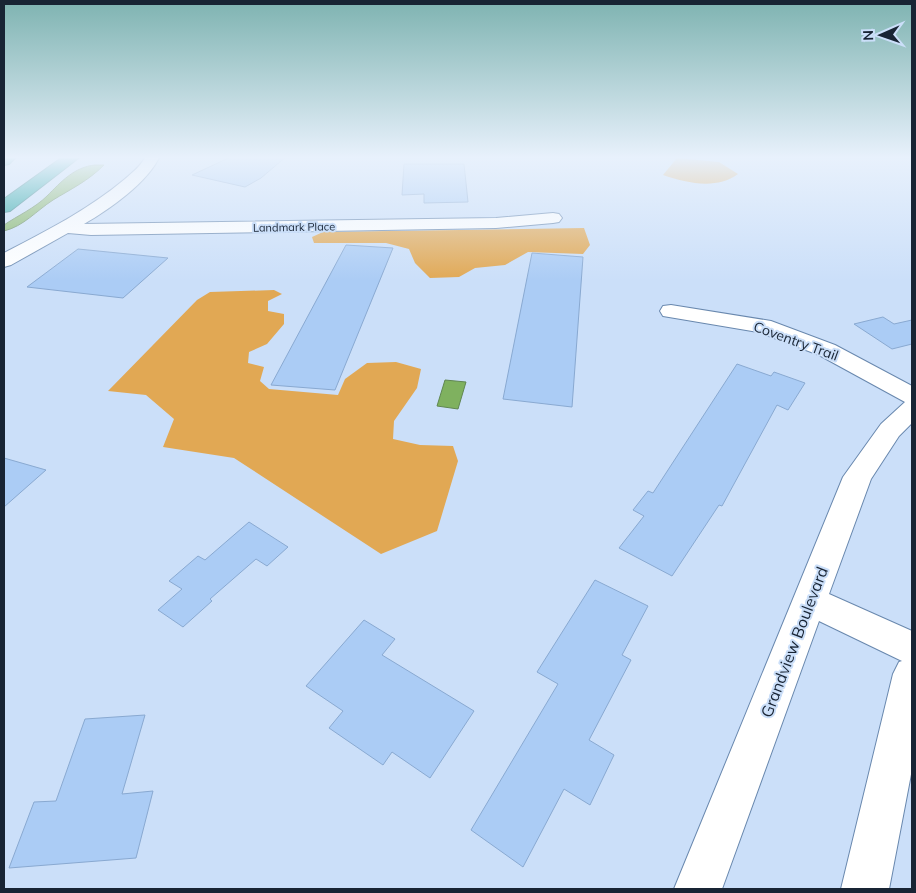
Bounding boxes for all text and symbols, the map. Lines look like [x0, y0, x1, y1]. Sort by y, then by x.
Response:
north arrow [856, 10, 906, 60]
text: N [859, 30, 877, 41]
street label: Landmark Place [253, 219, 335, 235]
street label: Coventry Trail [751, 317, 841, 365]
street label: Grandview Boulevard [756, 564, 832, 720]

